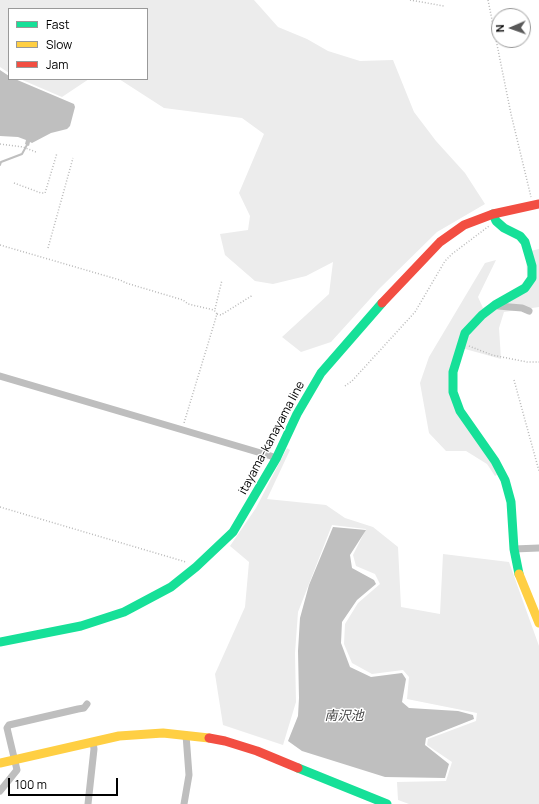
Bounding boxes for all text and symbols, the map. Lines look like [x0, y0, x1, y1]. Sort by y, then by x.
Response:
legend [8, 8, 148, 80]
north arrow [491, 8, 531, 48]
text: Fast [46, 16, 70, 33]
text: N [492, 24, 507, 33]
text: Slow [46, 36, 72, 53]
text: Jam [46, 56, 68, 73]
street label: itayama-kanayama line [236, 379, 308, 497]
water label: 南沢池 [325, 708, 363, 724]
scale bar [10, 770, 120, 796]
text: 100 m [15, 776, 47, 793]

